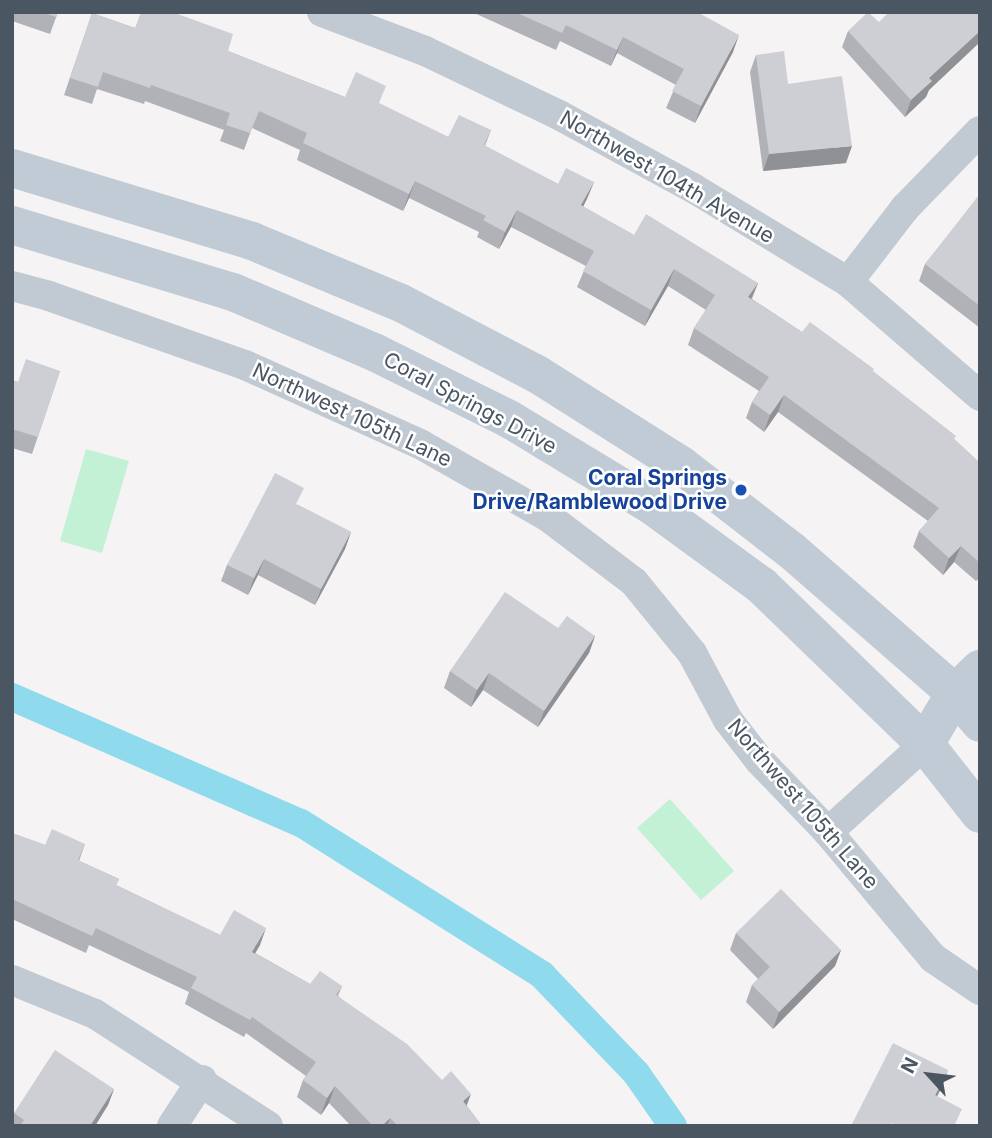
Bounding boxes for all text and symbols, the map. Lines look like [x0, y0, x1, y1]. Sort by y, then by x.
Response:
street label: Northwest 104th Avenue [555, 105, 779, 249]
street label: Coral Springs Drive [379, 347, 561, 459]
street label: Northwest 105th Lane [248, 358, 456, 472]
place label: Coral Springs Drive/Ramblewood Drive [473, 465, 727, 515]
marker: Coral Springs Drive/Ramblewood Drive [733, 482, 749, 498]
street label: Northwest 105th Lane [722, 714, 884, 894]
north arrow [894, 1040, 964, 1110]
text: N [896, 1054, 923, 1077]

